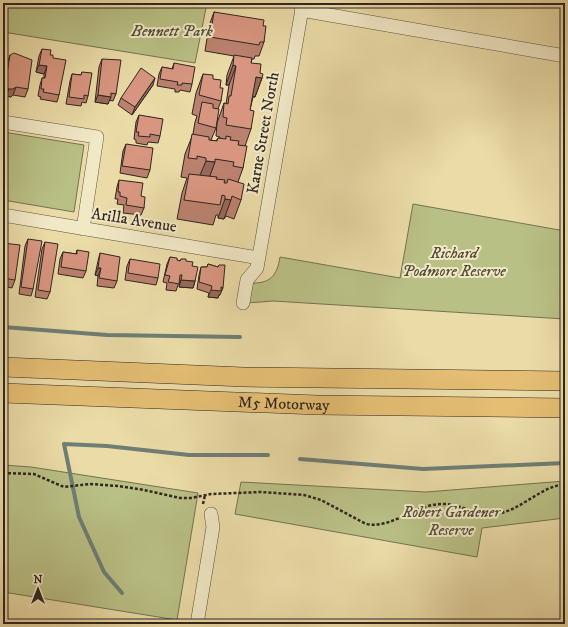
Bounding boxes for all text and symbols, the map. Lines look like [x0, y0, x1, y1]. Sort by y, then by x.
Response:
park label: Bennett Park [130, 21, 213, 41]
street label: Karne Street North [242, 70, 284, 196]
street label: Arilla Avenue [90, 203, 179, 237]
park label: Richard Podmore Reserve [402, 243, 506, 281]
street label: M5 Motorway [238, 392, 330, 415]
park label: Robert Gardener Reserve [401, 502, 501, 540]
north arrow [18, 569, 58, 609]
text: N [33, 573, 43, 587]

